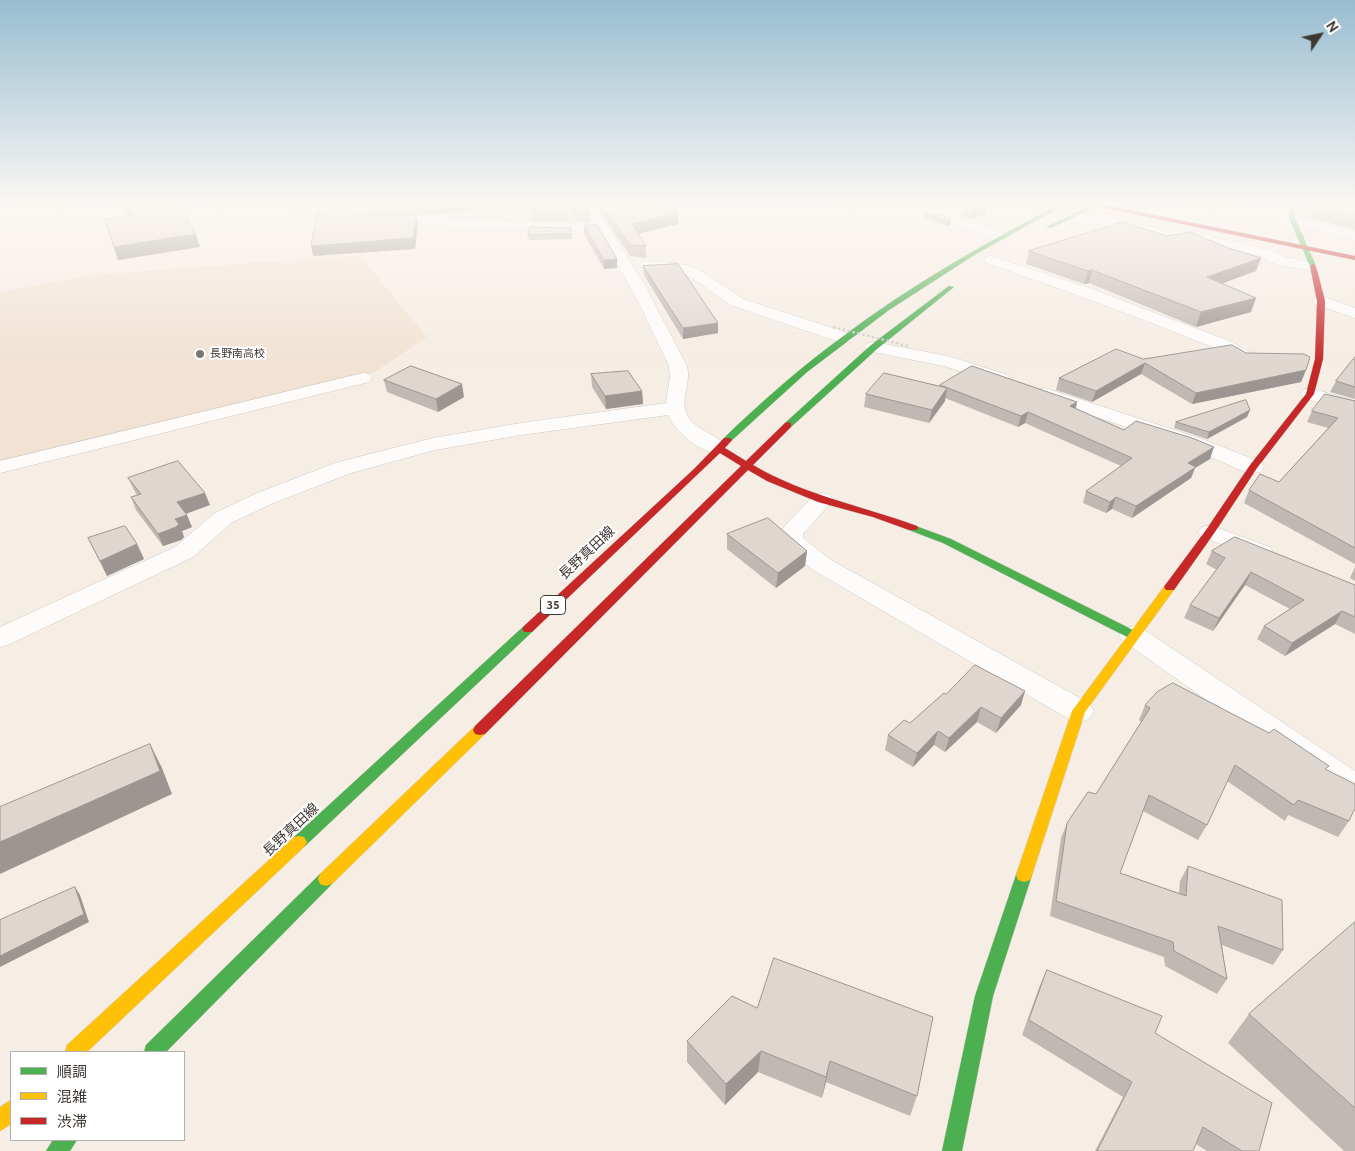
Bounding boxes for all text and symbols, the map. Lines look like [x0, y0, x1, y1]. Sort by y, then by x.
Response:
north arrow [1295, 10, 1345, 60]
text: N [1322, 17, 1343, 36]
place label: 長野南高校 [210, 347, 265, 361]
marker: 長野南高校 [194, 348, 206, 360]
street label: 長野真田線 [556, 523, 618, 583]
road number: 35 [540, 596, 566, 614]
street label: 長野真田線 [260, 800, 322, 860]
legend [10, 1051, 185, 1141]
text: 順調 [57, 1063, 87, 1081]
text: 混雑 [57, 1088, 87, 1106]
text: 渋滞 [57, 1113, 87, 1131]

